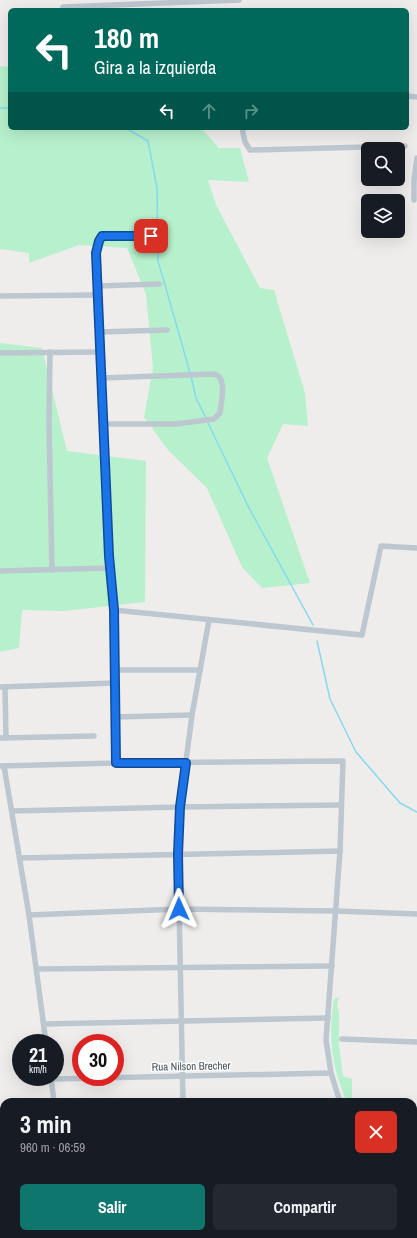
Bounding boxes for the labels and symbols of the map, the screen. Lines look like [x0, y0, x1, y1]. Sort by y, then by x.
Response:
pin [134, 219, 168, 253]
position arrow [158, 888, 200, 930]
speed limit sign: 30 [72, 1034, 124, 1086]
street label: Rua Nilson Brecher [152, 1058, 230, 1074]

